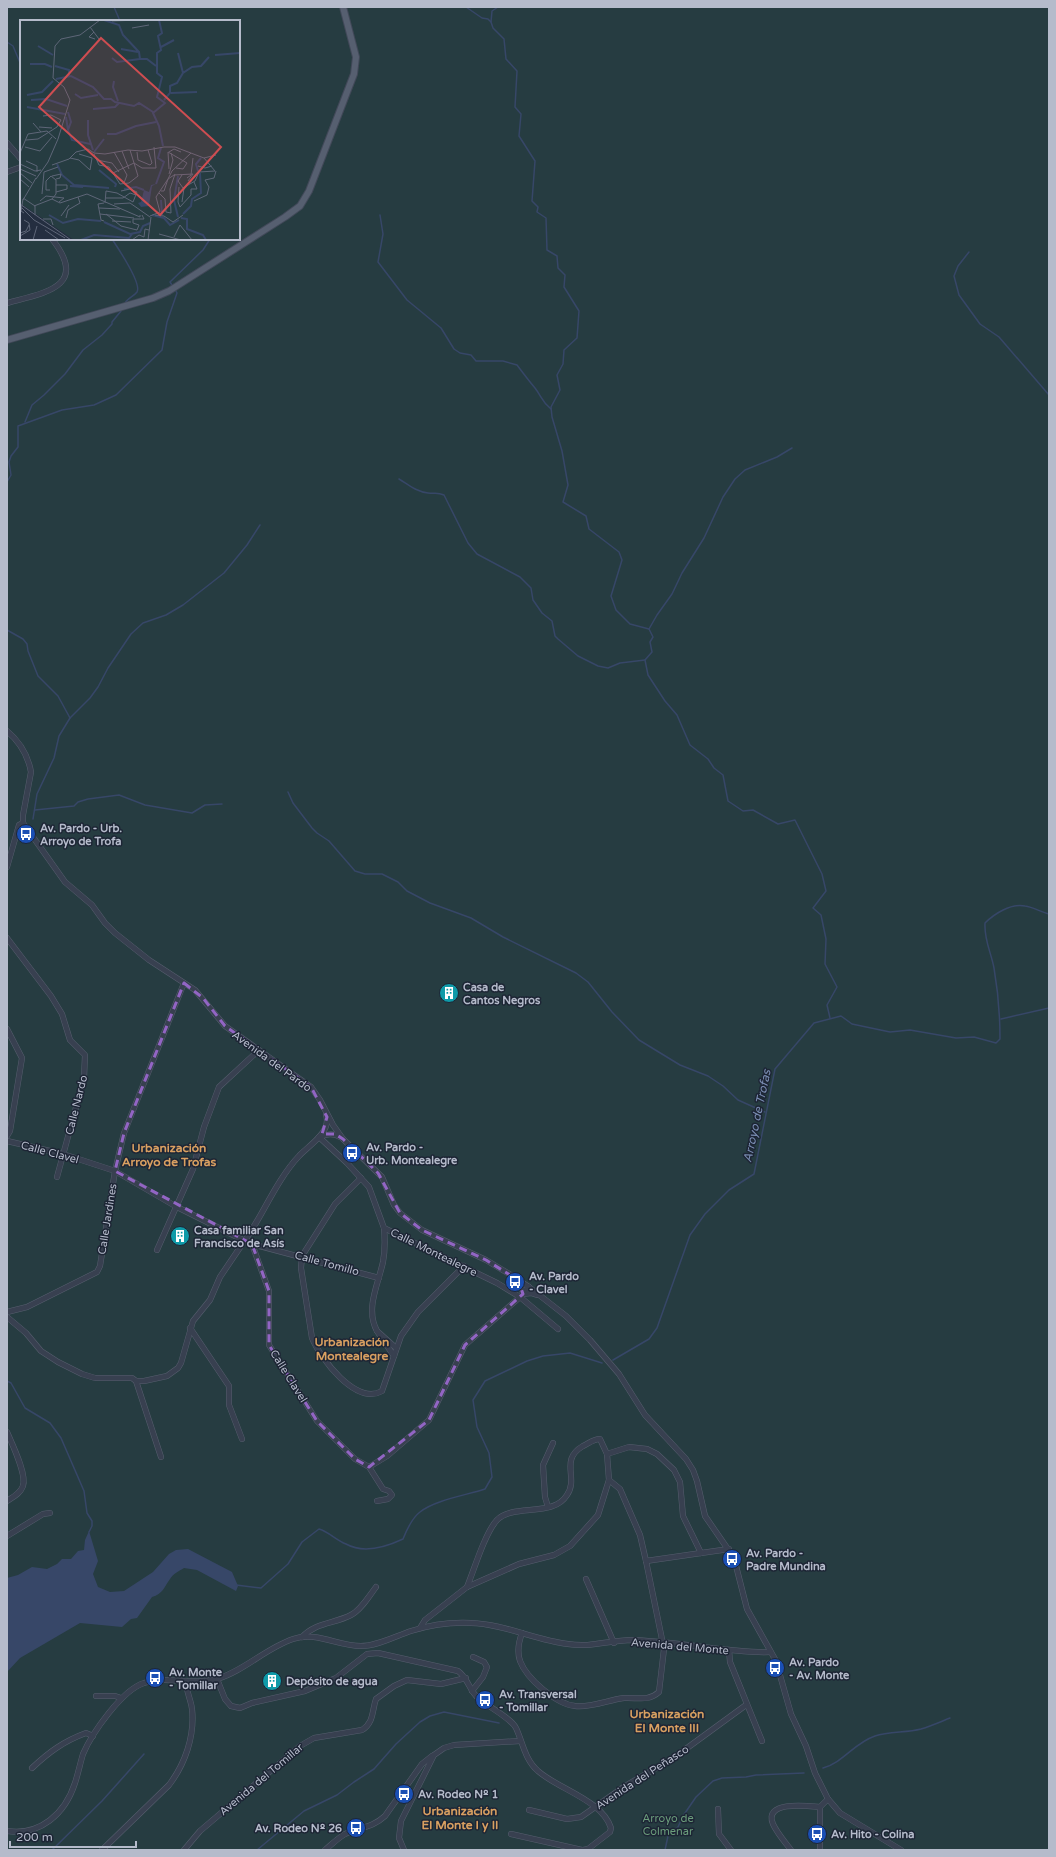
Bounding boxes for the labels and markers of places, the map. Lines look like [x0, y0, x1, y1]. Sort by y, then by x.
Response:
place label: Av. Pardo - Urb. Arroyo de Trofa [40, 822, 122, 849]
bus stop icon: Av. Pardo - Urb. Arroyo de Trofa [15, 823, 37, 845]
place label: Casa de Cantos Negros [463, 981, 541, 1008]
building icon: Casa de Cantos Negros [438, 982, 460, 1004]
place label: Av. Pardo - Urb. Montealegre [366, 1141, 458, 1168]
bus stop icon: Av. Pardo - Urb. Montealegre [341, 1142, 363, 1164]
place label: Casa familiar San Francisco de Asís [194, 1224, 285, 1250]
building icon: Casa familiar San Francisco de Asís [169, 1225, 191, 1247]
place label: Av. Pardo - Clavel [529, 1270, 579, 1296]
bus stop icon: Av. Pardo - Clavel [504, 1271, 526, 1293]
place label: Av. Pardo - Padre Mundina [746, 1547, 826, 1573]
bus stop icon: Av. Pardo - Padre Mundina [721, 1548, 743, 1570]
place label: Av. Pardo - Av. Monte [789, 1656, 850, 1682]
bus stop icon: Av. Pardo - Av. Monte [764, 1657, 786, 1679]
place label: Av. Monte - Tomillar [169, 1666, 223, 1692]
bus stop icon: Av. Monte - Tomillar [144, 1667, 166, 1689]
building icon: Depósito de agua [261, 1670, 283, 1692]
place label: Depósito de agua [286, 1675, 378, 1689]
place label: Av. Transversal - Tomillar [499, 1688, 577, 1714]
bus stop icon: Av. Transversal - Tomillar [474, 1689, 496, 1711]
bus stop icon: Av. Rodeo Nº 1 [393, 1783, 415, 1805]
place label: Av. Rodeo Nº 1 [418, 1788, 499, 1801]
bus stop icon: Av. Rodeo Nº 26 [345, 1817, 367, 1839]
place label: Av. Rodeo Nº 26 [255, 1822, 342, 1835]
bus stop icon: Av. Hito - Colina [806, 1823, 828, 1845]
place label: Av. Hito - Colina [831, 1828, 914, 1841]

